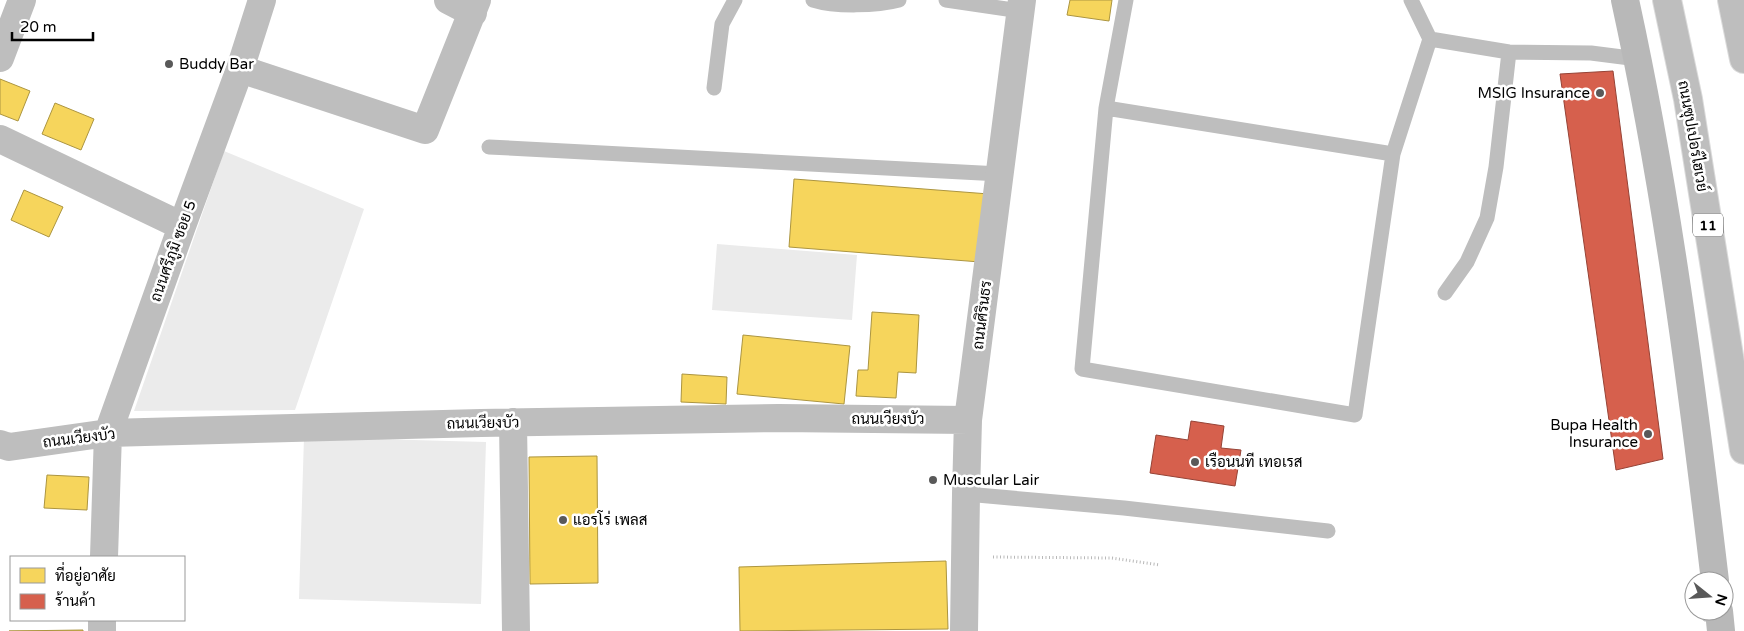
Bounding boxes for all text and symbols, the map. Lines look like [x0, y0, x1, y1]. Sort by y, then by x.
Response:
scale bar [12, 10, 94, 42]
text: 20 m [20, 18, 57, 36]
place label: Buddy Bar [179, 55, 254, 73]
marker: Buddy Bar [163, 58, 175, 70]
street label: ถนนซุปเปอร์ไฮเวย์ [1672, 79, 1713, 193]
place label: MSIG Insurance [1477, 84, 1590, 102]
marker: MSIG Insurance [1594, 87, 1606, 99]
street label: ถนนศรีภูมิ ซอย 5 [145, 198, 201, 304]
road number: 11 [1693, 214, 1723, 236]
street label: ถนนศิรินธร [969, 280, 995, 350]
street label: ถนนเวียงบัว [852, 409, 924, 428]
street label: ถนนเวียงบัว [446, 412, 520, 433]
place label: Bupa Health Insurance [1550, 416, 1638, 451]
street label: ถนนเวียงบัว [42, 424, 116, 451]
marker: Bupa Health Insurance [1642, 428, 1654, 440]
place label: เรือนนที เทอเรส [1205, 452, 1303, 471]
marker: เรือนนที เทอเรส [1189, 456, 1201, 468]
place label: Muscular Lair [943, 471, 1039, 489]
marker: Muscular Lair [927, 474, 939, 486]
place label: แอรโร่ เพลส [573, 510, 647, 529]
marker: แอรโร่ เพลส [557, 514, 569, 526]
legend [10, 556, 185, 621]
text: ที่อยู่อาศัย [55, 561, 116, 586]
north arrow [1684, 571, 1734, 621]
text: ร้านค้า [55, 591, 95, 610]
text: N [1711, 592, 1731, 608]

